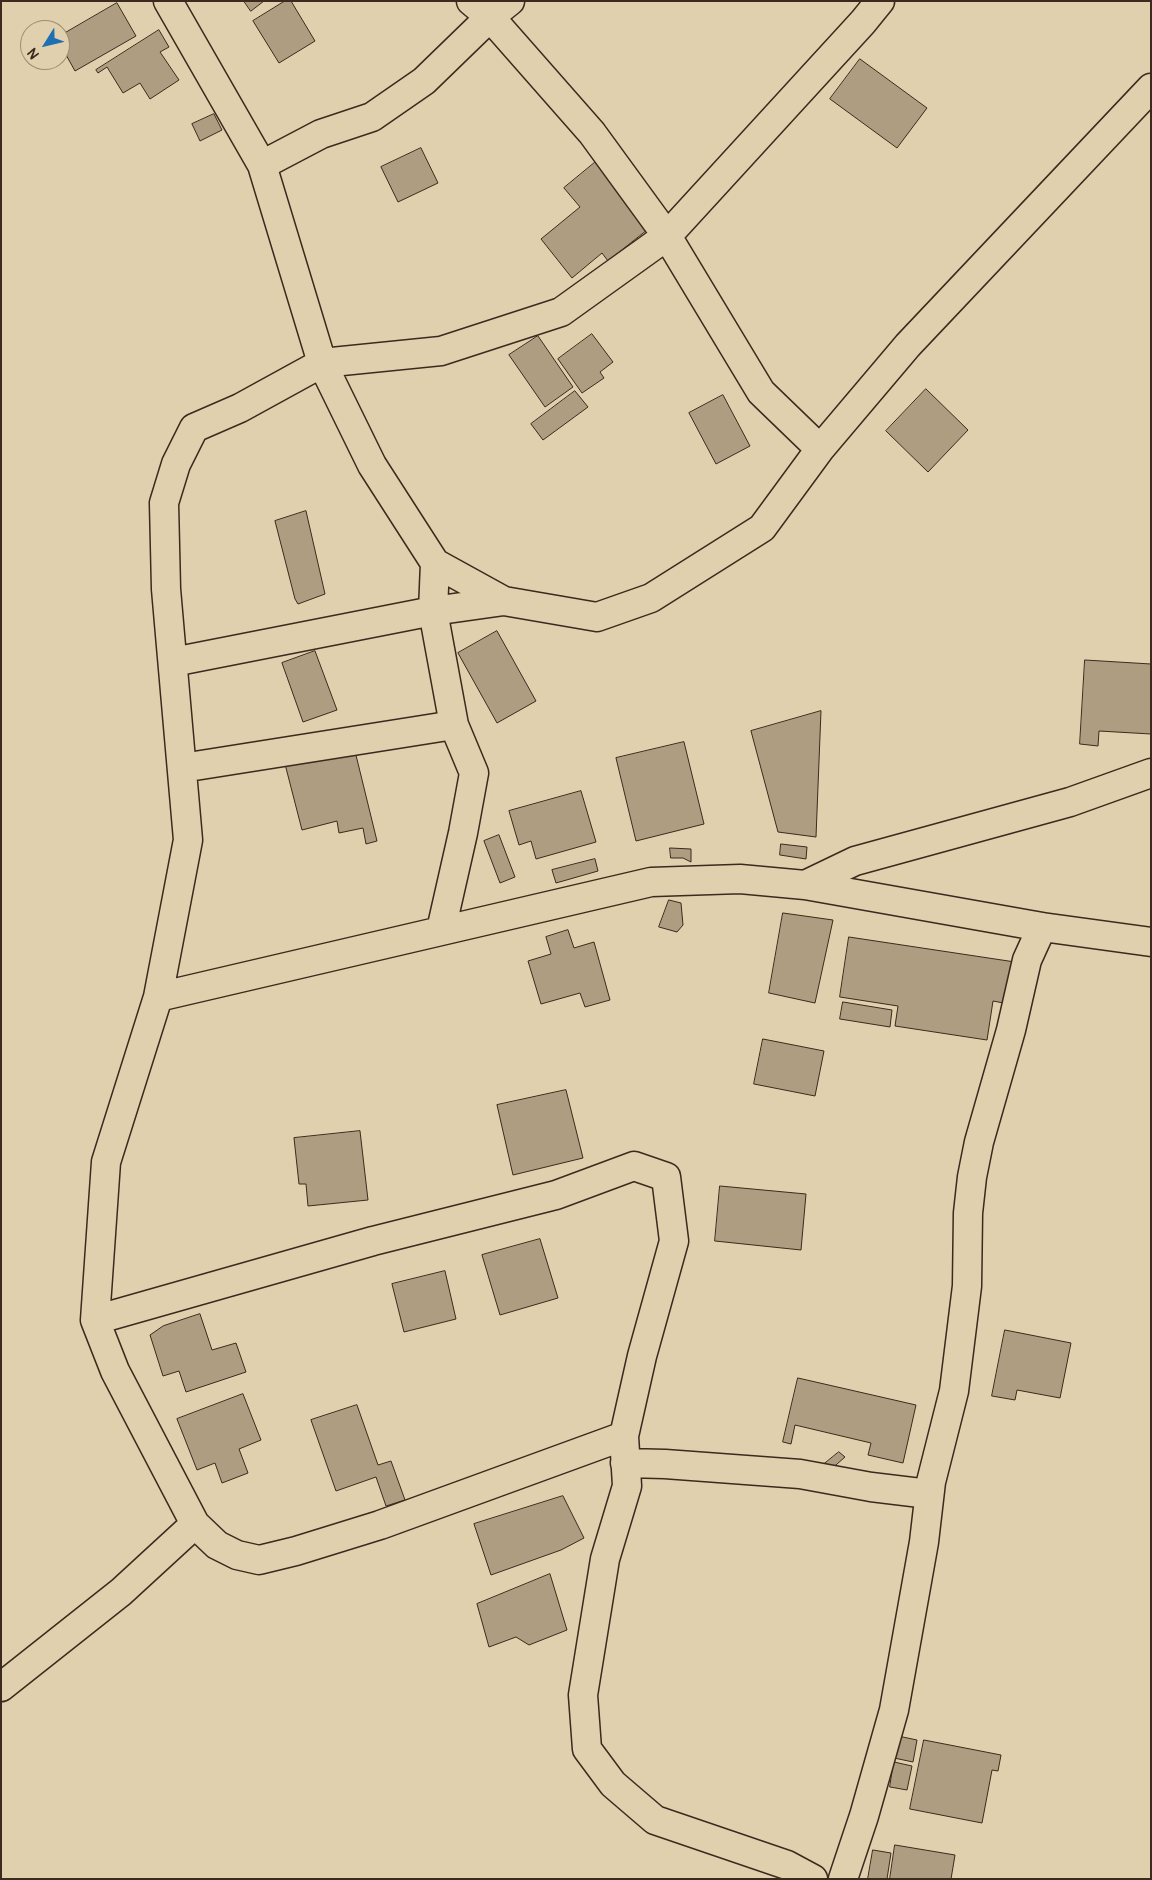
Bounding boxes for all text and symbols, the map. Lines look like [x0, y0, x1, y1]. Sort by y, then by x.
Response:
north arrow [20, 20, 70, 70]
text: N [24, 45, 43, 62]

